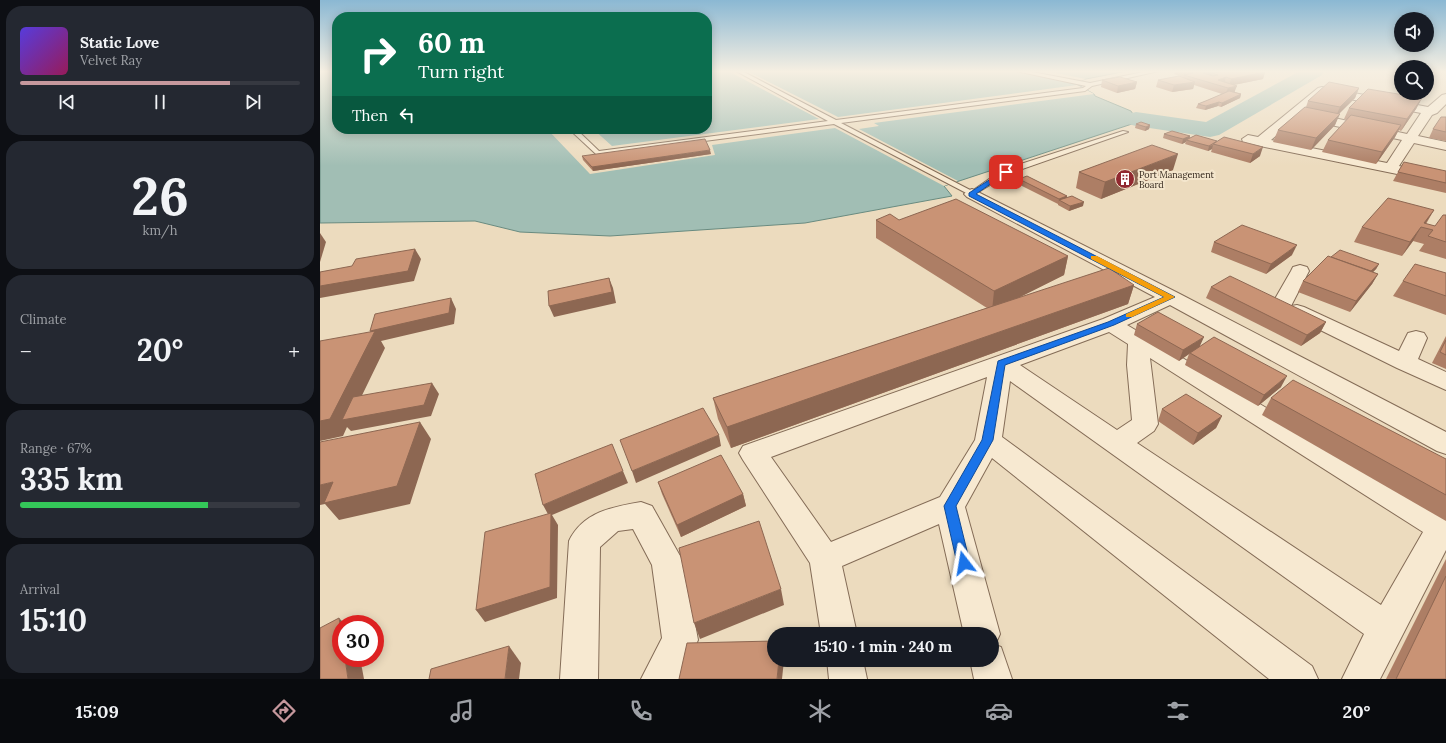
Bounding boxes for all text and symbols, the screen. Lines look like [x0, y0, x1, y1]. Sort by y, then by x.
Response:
map controls [1394, 12, 1434, 100]
button: sound [1394, 12, 1434, 52]
text: 60 m [418, 25, 485, 61]
icon: right [352, 28, 404, 80]
text: Static Love [80, 33, 159, 52]
text: Velvet Ray [80, 52, 142, 69]
text: Turn right [418, 60, 504, 83]
button: search [1394, 60, 1434, 100]
icon: previous [56, 91, 78, 113]
icon: pause [149, 91, 171, 113]
icon: next [242, 91, 264, 113]
icon: left [396, 104, 418, 126]
text: Then [352, 106, 388, 125]
pin [989, 155, 1023, 189]
icon: arrive [995, 161, 1017, 183]
text: 26 [131, 163, 189, 229]
building icon: Port Management Board [1114, 168, 1136, 190]
place label: Port Management Board [1139, 169, 1215, 190]
text: km/h [142, 222, 178, 239]
text: Climate [20, 311, 67, 328]
text: 20° [137, 331, 183, 369]
text: − [20, 337, 32, 365]
text: + [288, 337, 300, 365]
text: Range · 67% [20, 440, 92, 457]
text: 335 km [20, 460, 123, 498]
position arrow [943, 542, 985, 584]
text: Arrival [20, 581, 60, 598]
text: 15:10 [20, 601, 87, 639]
speed limit sign: 30 [332, 615, 384, 667]
text: 15:10 · 1 min · 240 m [814, 637, 952, 656]
icon: directions [270, 697, 298, 725]
icon: music [448, 697, 476, 725]
icon: phone [627, 697, 655, 725]
icon: climate [806, 697, 834, 725]
icon: car [985, 697, 1013, 725]
icon: filters [1164, 697, 1192, 725]
text: 15:09 [75, 700, 119, 723]
text: 20° [1343, 700, 1370, 723]

